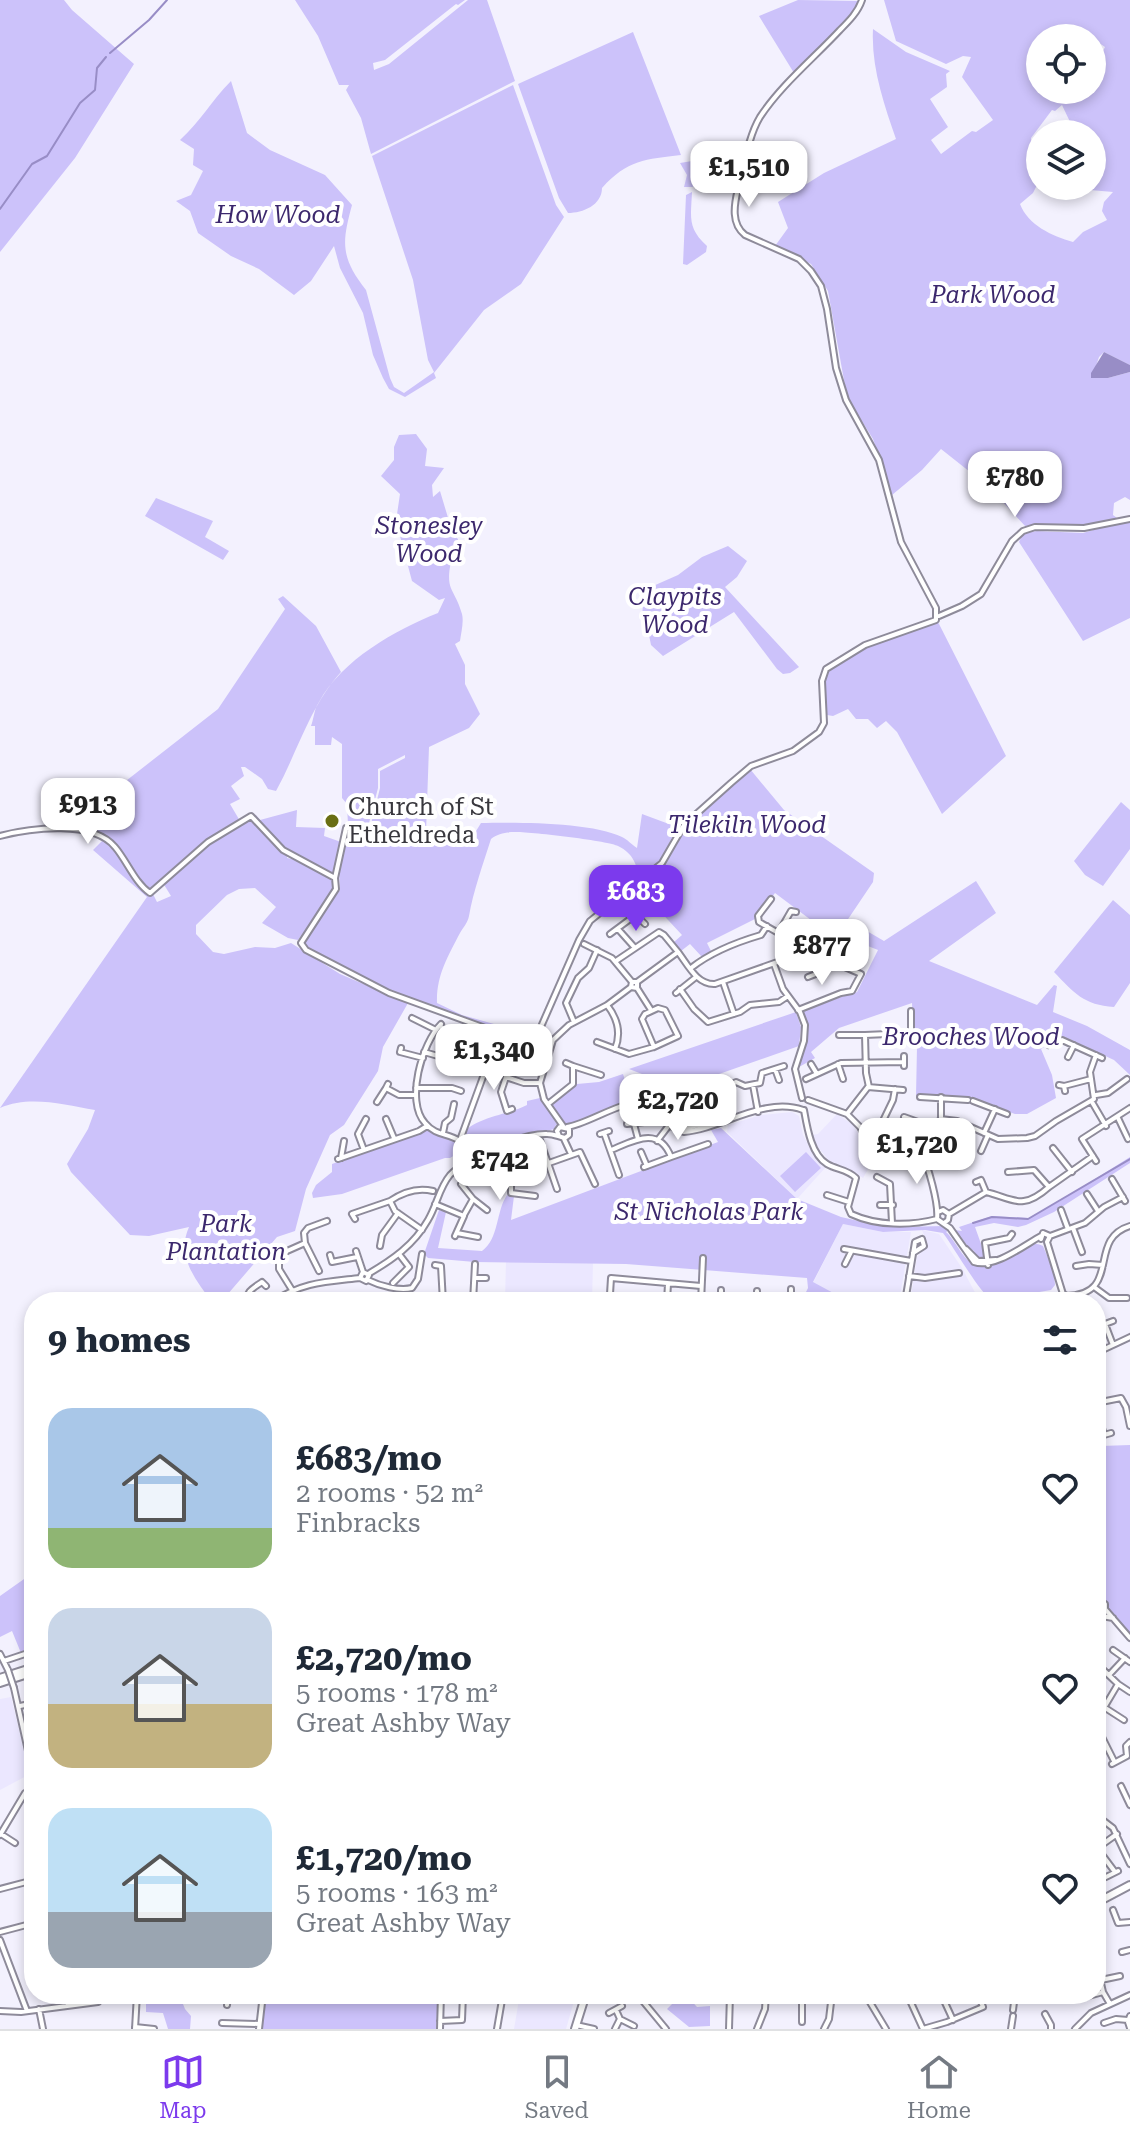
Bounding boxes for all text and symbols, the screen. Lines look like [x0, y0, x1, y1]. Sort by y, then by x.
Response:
map controls [1026, 24, 1106, 200]
button: locate [1026, 24, 1106, 104]
button: layers [1026, 120, 1106, 200]
pin: £1,510 [684, 141, 814, 209]
text: £1,510 [708, 152, 790, 182]
park label: How Wood [215, 201, 340, 229]
park label: Park Wood [930, 281, 1056, 309]
pin: £780 [968, 451, 1062, 519]
text: £780 [986, 462, 1044, 492]
park label: Stonesley Wood [374, 512, 483, 568]
park label: Claypits Wood [628, 583, 722, 639]
pin: £913 [41, 778, 135, 846]
text: £913 [59, 789, 117, 819]
place label: Church of St Etheldreda [348, 793, 494, 849]
park label: Tilekiln Wood [668, 811, 826, 839]
marker: Church of St Etheldreda [323, 812, 341, 830]
pin: £683 [589, 865, 683, 933]
text: £683 [607, 876, 665, 906]
pin: £877 [775, 919, 869, 987]
text: £877 [793, 930, 851, 960]
park label: Brooches Wood [881, 1023, 1060, 1051]
pin: £1,340 [429, 1024, 559, 1092]
text: £1,340 [453, 1035, 535, 1065]
pin: £2,720 [613, 1074, 743, 1142]
text: £2,720 [637, 1085, 719, 1115]
pin: £1,720 [852, 1118, 982, 1186]
text: £1,720 [876, 1129, 958, 1159]
pin: £742 [453, 1134, 547, 1202]
text: £742 [471, 1145, 529, 1175]
park label: St Nicholas Park [614, 1198, 803, 1226]
park label: Park Plantation [165, 1210, 286, 1266]
icon: filters [1038, 1318, 1082, 1362]
text: 9 homes [48, 1320, 191, 1360]
text: £683/mo [296, 1438, 442, 1478]
icon: home [112, 1440, 208, 1536]
icon: heart [1038, 1466, 1082, 1510]
text: 2 rooms · 52 m² [296, 1478, 483, 1508]
text: Finbracks [296, 1508, 420, 1538]
text: £2,720/mo [296, 1638, 472, 1678]
icon: home [112, 1640, 208, 1736]
icon: heart [1038, 1666, 1082, 1710]
text: 5 rooms · 178 m² [296, 1678, 498, 1708]
text: Great Ashby Way [296, 1708, 511, 1738]
text: £1,720/mo [296, 1838, 472, 1878]
icon: home [112, 1840, 208, 1936]
icon: heart [1038, 1866, 1082, 1910]
text: 5 rooms · 163 m² [296, 1878, 498, 1908]
text: Great Ashby Way [296, 1908, 511, 1938]
tab: Map [159, 2050, 206, 2123]
tab: Saved [525, 2050, 589, 2123]
tab: Home [907, 2050, 971, 2123]

